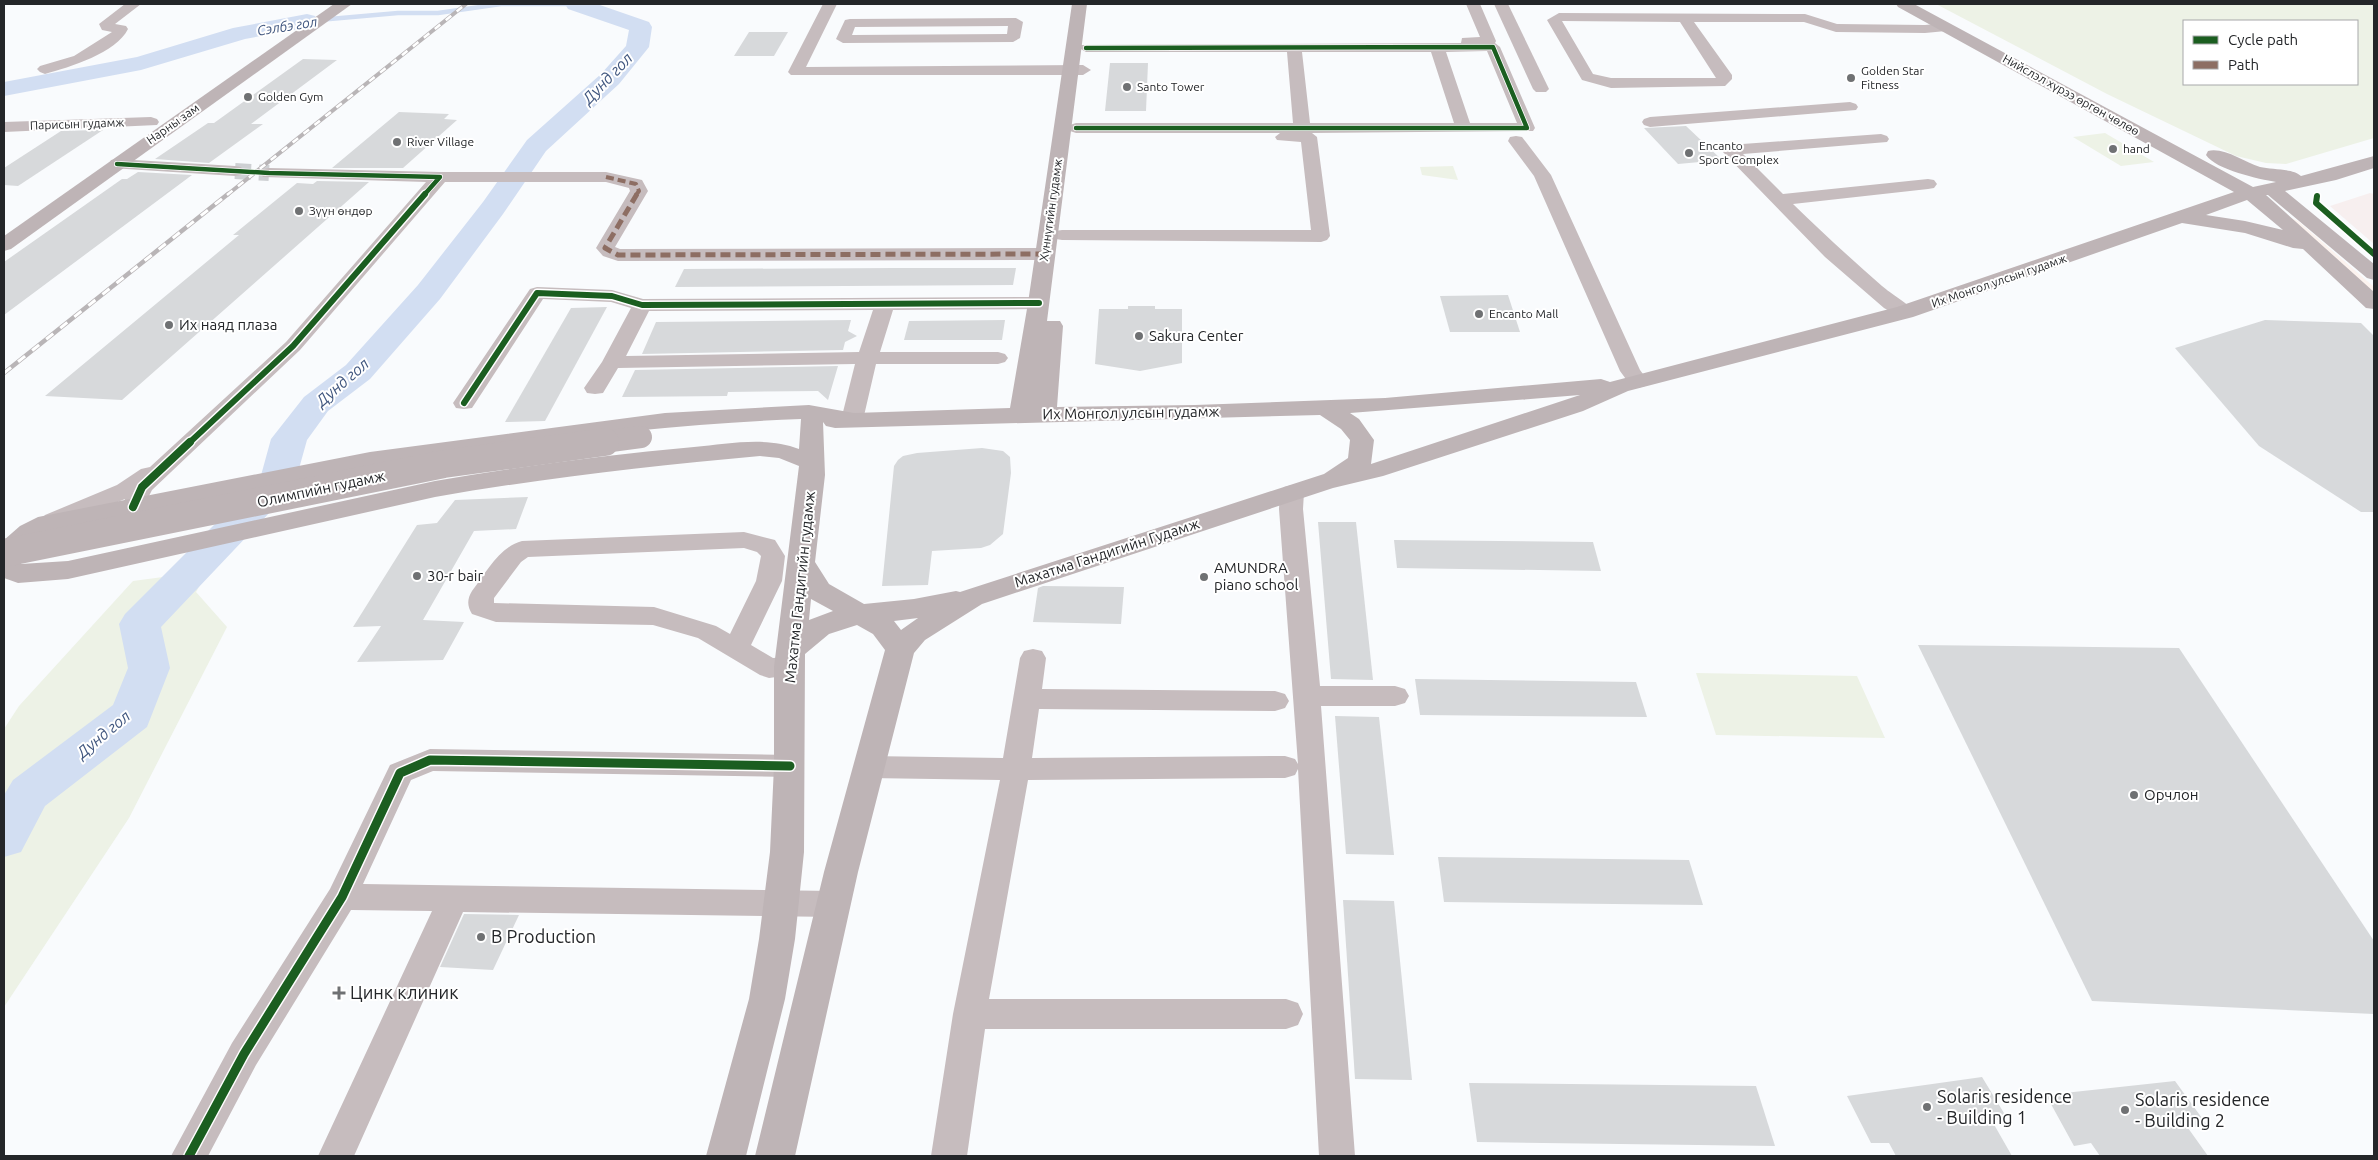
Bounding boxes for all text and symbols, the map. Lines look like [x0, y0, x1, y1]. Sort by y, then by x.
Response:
water label: Сэлбэ гол [256, 13, 319, 39]
legend [2183, 20, 2358, 85]
text: Cycle path [2228, 31, 2298, 48]
water label: Дунд гол [577, 49, 636, 109]
street label: Нийслэл хүрээ өргөн чөлөө [2001, 52, 2142, 138]
text: Path [2228, 56, 2259, 73]
place label: Golden Star Fitness [1861, 64, 1925, 91]
marker: Golden Star Fitness [1845, 72, 1857, 84]
place label: Santo Tower [1137, 80, 1205, 93]
marker: Santo Tower [1121, 81, 1133, 93]
place label: Golden Gym [258, 90, 323, 103]
marker: Golden Gym [242, 91, 254, 103]
street label: Нарны зам [144, 101, 201, 146]
street label: Парисын гудамж [30, 115, 124, 132]
place label: River Village [407, 135, 474, 148]
marker: River Village [391, 136, 403, 148]
place label: Encanto Sport Complex [1699, 139, 1779, 166]
place label: hand [2123, 142, 2150, 155]
marker: hand [2107, 143, 2119, 155]
marker: Encanto Sport Complex [1683, 147, 1695, 159]
street label: Хүннүгийн гудамж [1037, 158, 1064, 262]
place label: Зүүн өндөр [309, 204, 373, 217]
marker: Зүүн өндөр [293, 205, 305, 217]
street label: Их Монгол улсын гудамж [1930, 251, 2068, 310]
place label: Encanto Mall [1489, 307, 1559, 320]
marker: Encanto Mall [1473, 308, 1485, 320]
place label: Их наяд плаза [179, 316, 277, 333]
marker: Их наяд плаза [163, 319, 175, 331]
place label: Sakura Center [1149, 327, 1244, 344]
marker: Sakura Center [1133, 330, 1145, 342]
water label: Дунд гол [310, 354, 372, 411]
street label: Их Монгол улсын гудамж [1042, 402, 1220, 423]
street label: Олимпийн гудамж [255, 467, 386, 510]
street label: Махатма Гандигийн гудамж [781, 490, 818, 684]
street label: Махатма Гандигийн Гудамж [1012, 515, 1201, 590]
place label: AMUNDRA piano school [1214, 559, 1299, 593]
place label: 30-r bair [427, 567, 484, 584]
marker: 30-r bair [411, 570, 423, 582]
marker: AMUNDRA piano school [1198, 571, 1210, 583]
water label: Дунд гол [71, 706, 134, 763]
place label: Орчлон [2144, 786, 2199, 803]
marker: Орчлон [2128, 789, 2140, 801]
place label: B Production [491, 926, 596, 946]
marker: B Production [475, 931, 487, 943]
place label: Цинк клиник [350, 982, 459, 1002]
marker: Цинк клиник [332, 986, 346, 1000]
place label: Solaris residence - Building 1 [1937, 1086, 2072, 1127]
place label: Solaris residence - Building 2 [2135, 1089, 2270, 1130]
marker: Solaris residence - Building 1 [1921, 1101, 1933, 1113]
marker: Solaris residence - Building 2 [2119, 1104, 2131, 1116]

